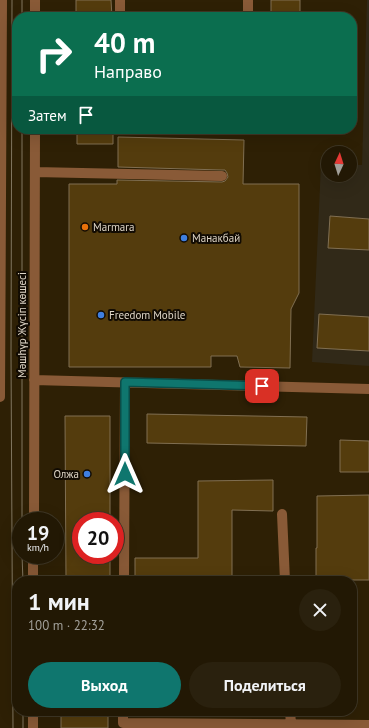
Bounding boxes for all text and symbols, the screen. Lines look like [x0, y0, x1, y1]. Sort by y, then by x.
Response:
text: 40 m [94, 24, 155, 61]
icon: right [28, 28, 80, 80]
text: Направо [94, 60, 162, 83]
icon: arrive [75, 104, 97, 126]
text: Затем [28, 106, 67, 125]
north arrow [321, 146, 357, 182]
map controls [321, 146, 357, 182]
place label: Marmara [93, 220, 134, 234]
marker: Marmara [80, 222, 90, 232]
place label: Манакбай [192, 231, 240, 245]
marker: Манакбай [179, 233, 189, 243]
street label: Мәшһүр Жүсіп көшесі [15, 272, 29, 378]
place label: Freedom Mobile [109, 308, 186, 322]
marker: Freedom Mobile [96, 310, 106, 320]
pin [245, 369, 279, 403]
icon: arrive [251, 375, 273, 397]
position arrow [104, 453, 146, 495]
place label: Олжа [54, 467, 79, 481]
marker: Олжа [82, 469, 92, 479]
speed limit sign: 20 [72, 512, 124, 564]
text: 19 [27, 520, 49, 546]
text: km/h [27, 541, 49, 554]
text: 1 мин [28, 586, 90, 617]
button: close [299, 589, 341, 631]
text: 100 m · 22:32 [28, 617, 105, 634]
button: Выход [28, 662, 181, 708]
button: Поделиться [189, 662, 341, 708]

